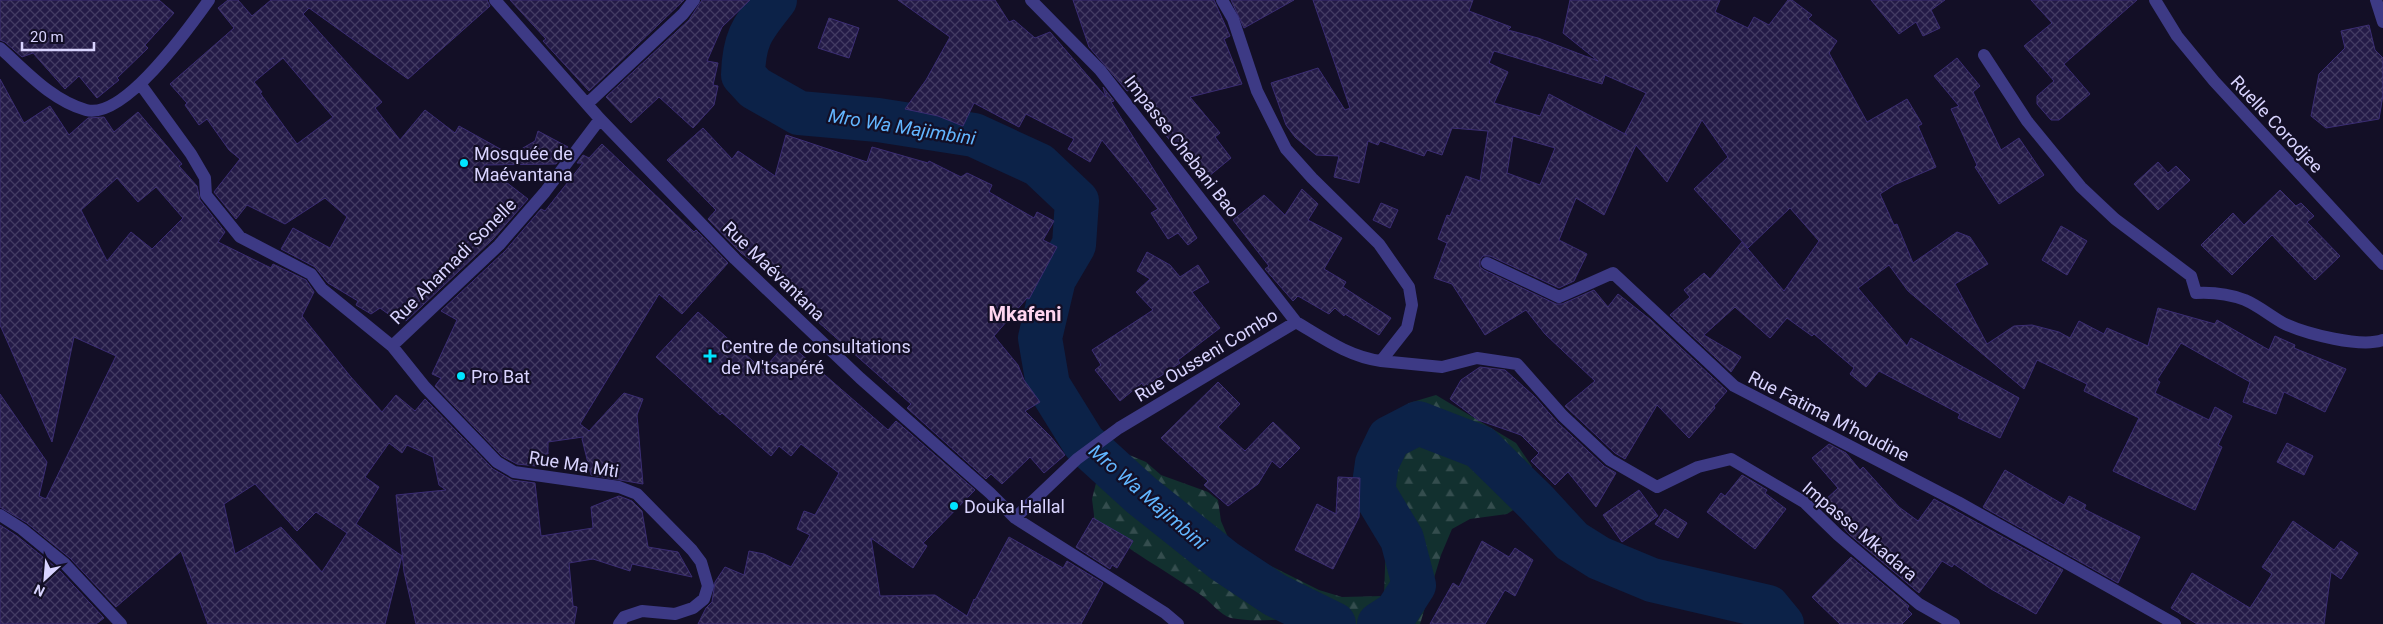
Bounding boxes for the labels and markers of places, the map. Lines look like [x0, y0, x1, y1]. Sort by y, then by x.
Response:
place label: Mosquée de Maévantana [474, 143, 573, 185]
marker: Mosquée de Maévantana [458, 157, 470, 169]
place label: Centre de consultations de M'tsapéré [721, 336, 911, 378]
marker: Centre de consultations de M'tsapéré [703, 349, 717, 363]
place label: Pro Bat [471, 366, 530, 387]
marker: Pro Bat [455, 370, 467, 382]
place label: Douka Hallal [964, 496, 1065, 517]
marker: Douka Hallal [948, 500, 960, 512]

